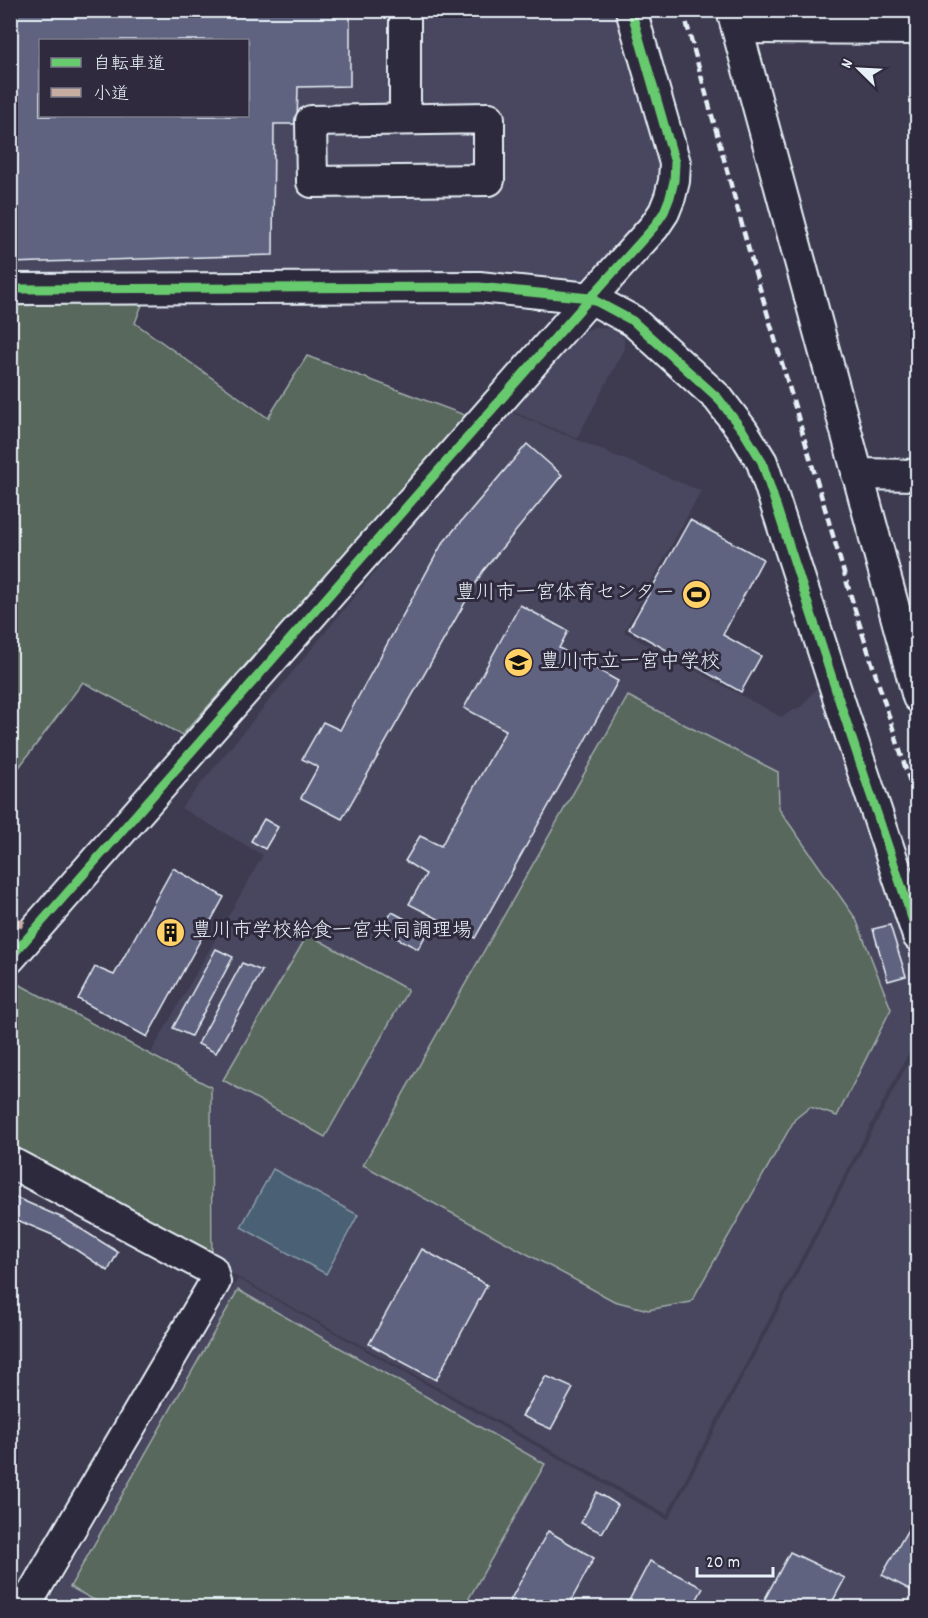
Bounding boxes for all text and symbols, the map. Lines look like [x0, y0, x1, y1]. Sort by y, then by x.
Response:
legend [39, 39, 249, 117]
north arrow [829, 39, 889, 99]
text: 自転車道 [93, 53, 165, 78]
text: N [835, 56, 860, 72]
text: 小道 [93, 83, 129, 108]
sports icon: 豊川市一宮体育センター [680, 578, 712, 610]
place label: 豊川市一宮体育センター [456, 580, 675, 608]
school or university icon: 豊川市立一宮中学校 [503, 647, 535, 679]
place label: 豊川市立一宮中学校 [540, 649, 720, 677]
building icon: 豊川市学校給食一宮共同調理場 [155, 916, 187, 948]
place label: 豊川市学校給食一宮共同調理場 [192, 918, 472, 946]
scale bar [697, 1540, 774, 1578]
text: 20 m [706, 1551, 740, 1576]

